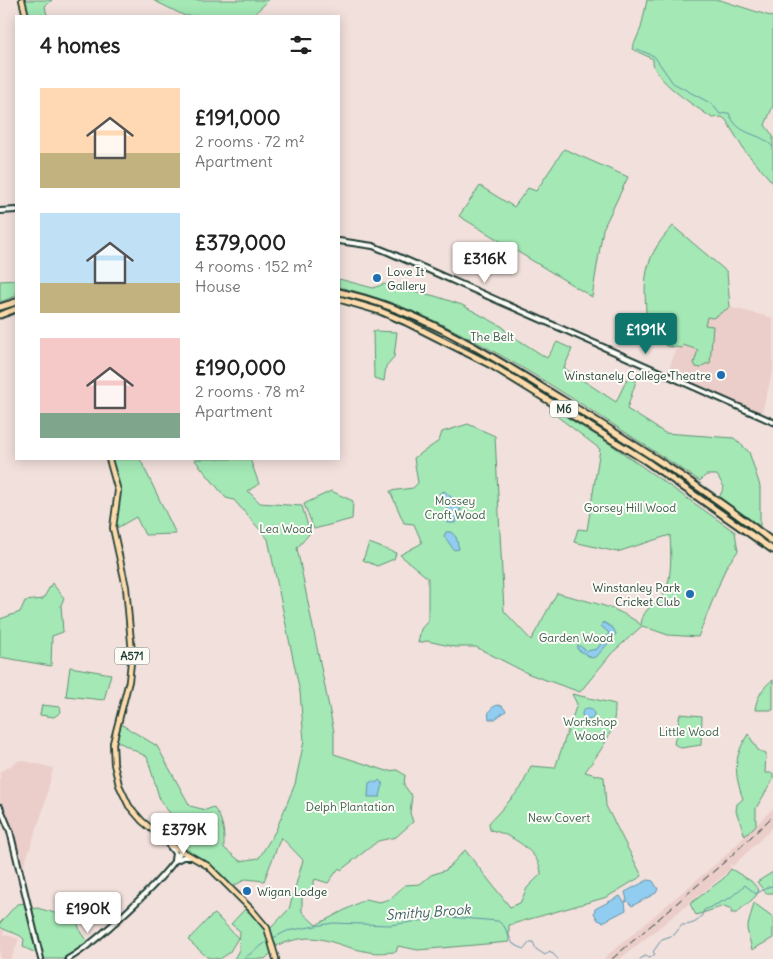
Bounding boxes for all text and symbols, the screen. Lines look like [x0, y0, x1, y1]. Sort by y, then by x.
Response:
icon: filters [287, 31, 315, 59]
text: 4 homes [40, 32, 120, 59]
text: £191,000 [195, 104, 281, 131]
icon: home [80, 108, 140, 168]
text: 2 rooms · 72 m² [195, 131, 305, 151]
text: Apartment [195, 151, 273, 171]
text: £379,000 [195, 229, 286, 256]
icon: home [80, 233, 140, 293]
pin: £316K [450, 242, 520, 284]
text: £316K [464, 248, 506, 268]
text: 4 rooms · 152 m² [195, 256, 313, 276]
place label: Love It Gallery [387, 264, 426, 293]
marker: Love It Gallery [371, 272, 383, 284]
text: House [195, 276, 241, 296]
pin: £191K [611, 312, 681, 355]
text: £191K [626, 319, 666, 339]
park label: The Belt [470, 329, 514, 344]
text: £190,000 [195, 354, 286, 381]
icon: home [80, 358, 140, 418]
place label: Winstanely College Theatre [564, 368, 711, 383]
marker: Winstanely College Theatre [715, 369, 727, 381]
text: 2 rooms · 78 m² [195, 381, 305, 401]
road number: M6 [550, 400, 578, 418]
text: Apartment [195, 401, 273, 421]
park label: Mossey Croft Wood [424, 493, 486, 522]
park label: Gorsey Hill Wood [584, 500, 676, 515]
park label: Lea Wood [259, 521, 313, 536]
place label: Winstanley Park Cricket Club [593, 580, 680, 609]
marker: Winstanley Park Cricket Club [684, 588, 696, 600]
park label: Garden Wood [539, 630, 613, 645]
road number: A571 [114, 648, 150, 664]
park label: Workshop Wood [563, 714, 617, 743]
park label: Little Wood [659, 724, 719, 739]
park label: Delph Plantation [305, 799, 395, 814]
park label: New Covert [528, 810, 590, 825]
pin: £379K [149, 812, 219, 855]
text: £379K [162, 819, 206, 839]
place label: Wigan Lodge [257, 884, 327, 899]
marker: Wigan Lodge [241, 885, 253, 897]
pin: £190K [53, 892, 123, 934]
text: £190K [66, 898, 110, 918]
water label: Smithy Brook [385, 900, 472, 924]

